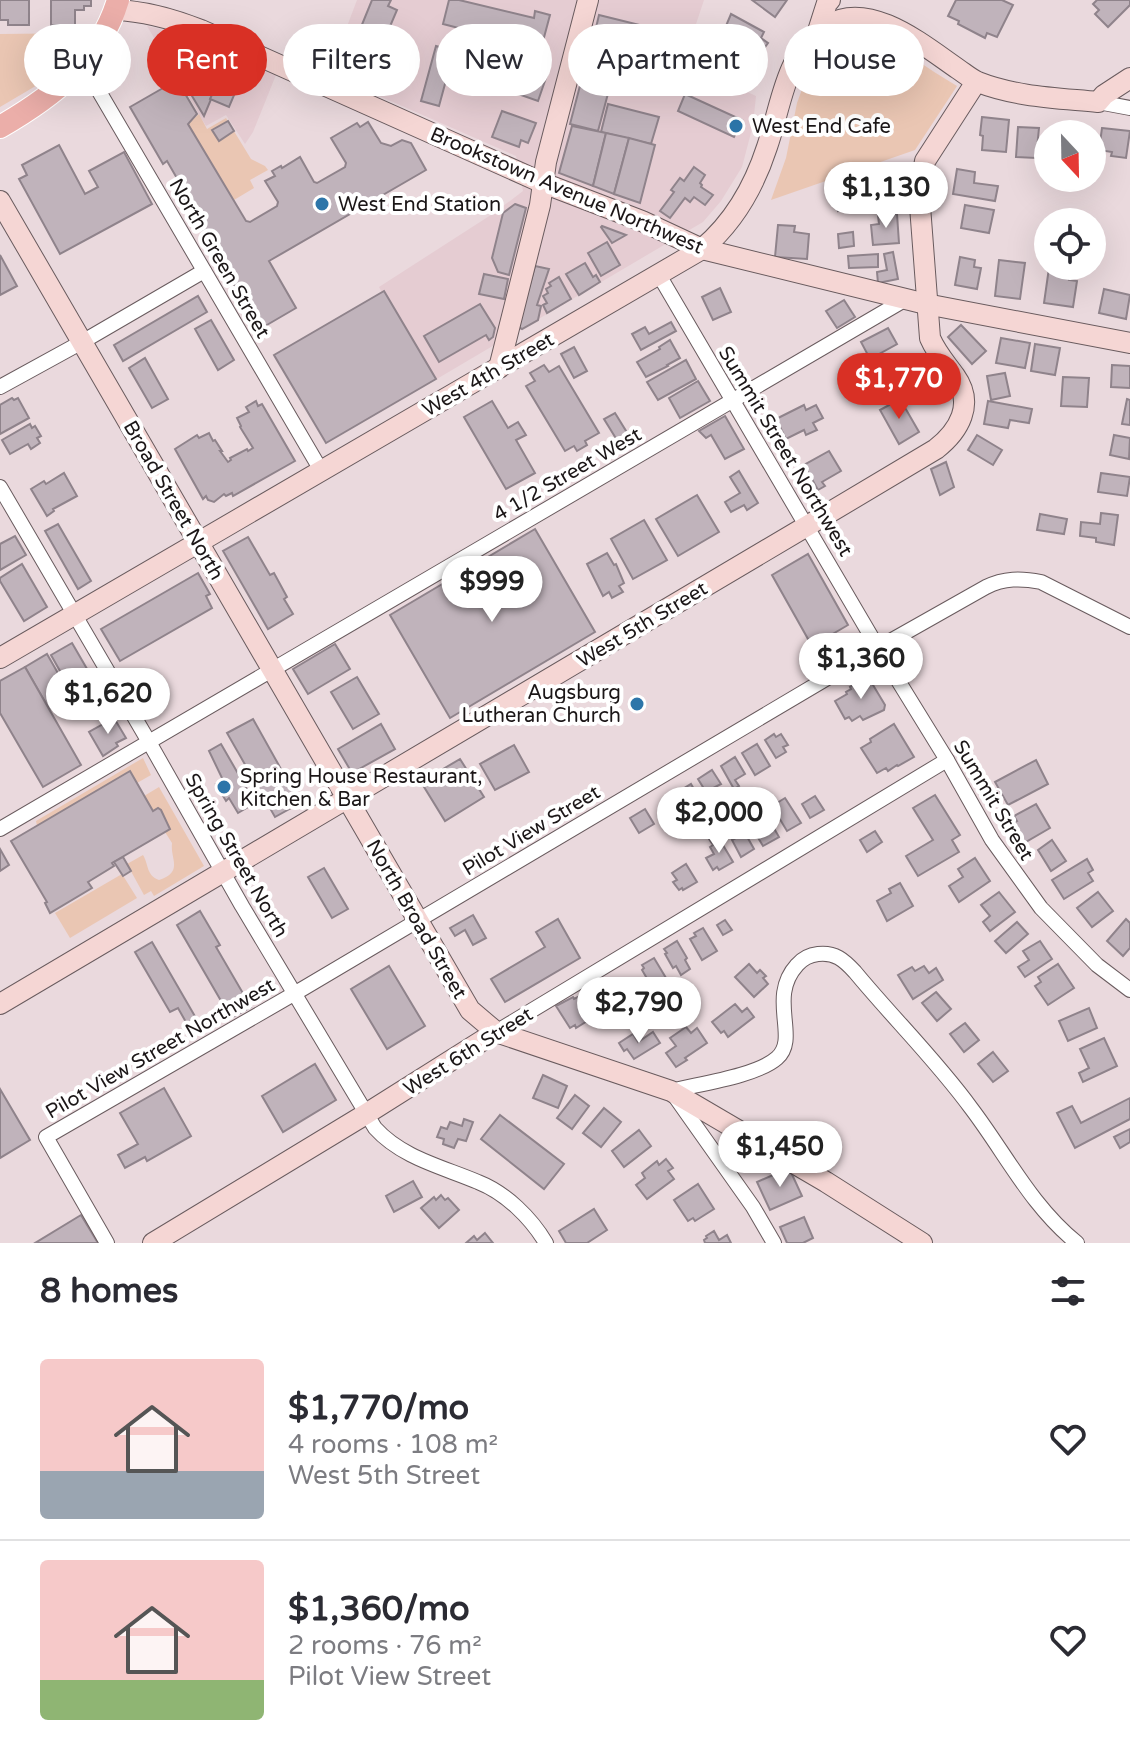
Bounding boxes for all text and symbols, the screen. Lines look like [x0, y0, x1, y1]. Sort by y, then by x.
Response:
chip: Buy [24, 24, 131, 96]
chip: Rent [147, 24, 267, 96]
chip: Filters [283, 24, 420, 96]
chip: New [436, 24, 552, 96]
chip: Apartment [568, 24, 768, 96]
chip: House [784, 24, 924, 96]
place label: West End Cafe [752, 115, 891, 139]
marker: West End Cafe [727, 117, 745, 135]
north arrow [1034, 120, 1106, 192]
map controls [1034, 120, 1106, 280]
street label: Brookstown Avenue Northwest [426, 122, 707, 260]
pin: $1,130 [821, 162, 951, 230]
text: $1,130 [842, 172, 930, 203]
street label: North Green Street [164, 174, 275, 343]
place label: West End Station [338, 193, 501, 217]
marker: West End Station [313, 195, 331, 213]
button: locate [1034, 208, 1106, 280]
street label: West 4th Street [419, 327, 559, 422]
street label: Summit Street Northwest [713, 342, 858, 561]
pin: $1,770 [834, 353, 964, 421]
text: $1,770 [855, 363, 943, 394]
street label: Broad Street North [118, 417, 229, 584]
street label: 4 1/2 Street West [489, 423, 646, 527]
pin: $999 [445, 556, 539, 624]
text: $999 [459, 566, 525, 597]
street label: West 5th Street [573, 576, 712, 673]
pin: $1,360 [796, 633, 926, 701]
text: $1,360 [817, 643, 905, 674]
pin: $1,620 [43, 668, 173, 736]
text: $1,620 [64, 678, 152, 709]
place label: Augsburg Lutheran Church [462, 681, 621, 728]
marker: Augsburg Lutheran Church [628, 695, 646, 713]
street label: Summit Street [948, 736, 1039, 865]
place label: Spring House Restaurant, Kitchen & Bar [240, 765, 482, 812]
street label: Spring Street North [179, 769, 293, 942]
marker: Spring House Restaurant, Kitchen & Bar [215, 778, 233, 796]
street label: Pilot View Street [458, 780, 605, 881]
pin: $2,000 [654, 787, 784, 855]
text: $2,000 [675, 797, 763, 828]
street label: North Broad Street [361, 836, 472, 1004]
street label: Pilot View Street Northwest [42, 973, 280, 1124]
pin: $2,790 [574, 977, 704, 1045]
text: $2,790 [595, 987, 683, 1018]
street label: West 6th Street [400, 1002, 538, 1101]
pin: $1,450 [715, 1121, 845, 1189]
text: $1,450 [736, 1131, 824, 1162]
icon: filters [1046, 1269, 1090, 1313]
text: 8 homes [40, 1271, 178, 1312]
text: $1,770/mo [288, 1388, 469, 1429]
icon: home [104, 1391, 200, 1487]
icon: heart [1046, 1417, 1090, 1461]
text: 4 rooms · 108 m² [288, 1429, 498, 1460]
text: West 5th Street [288, 1460, 480, 1491]
text: $1,360/mo [288, 1589, 470, 1630]
icon: home [104, 1592, 200, 1688]
icon: heart [1046, 1618, 1090, 1662]
text: 2 rooms · 76 m² [288, 1630, 482, 1661]
text: Pilot View Street [288, 1661, 491, 1692]

